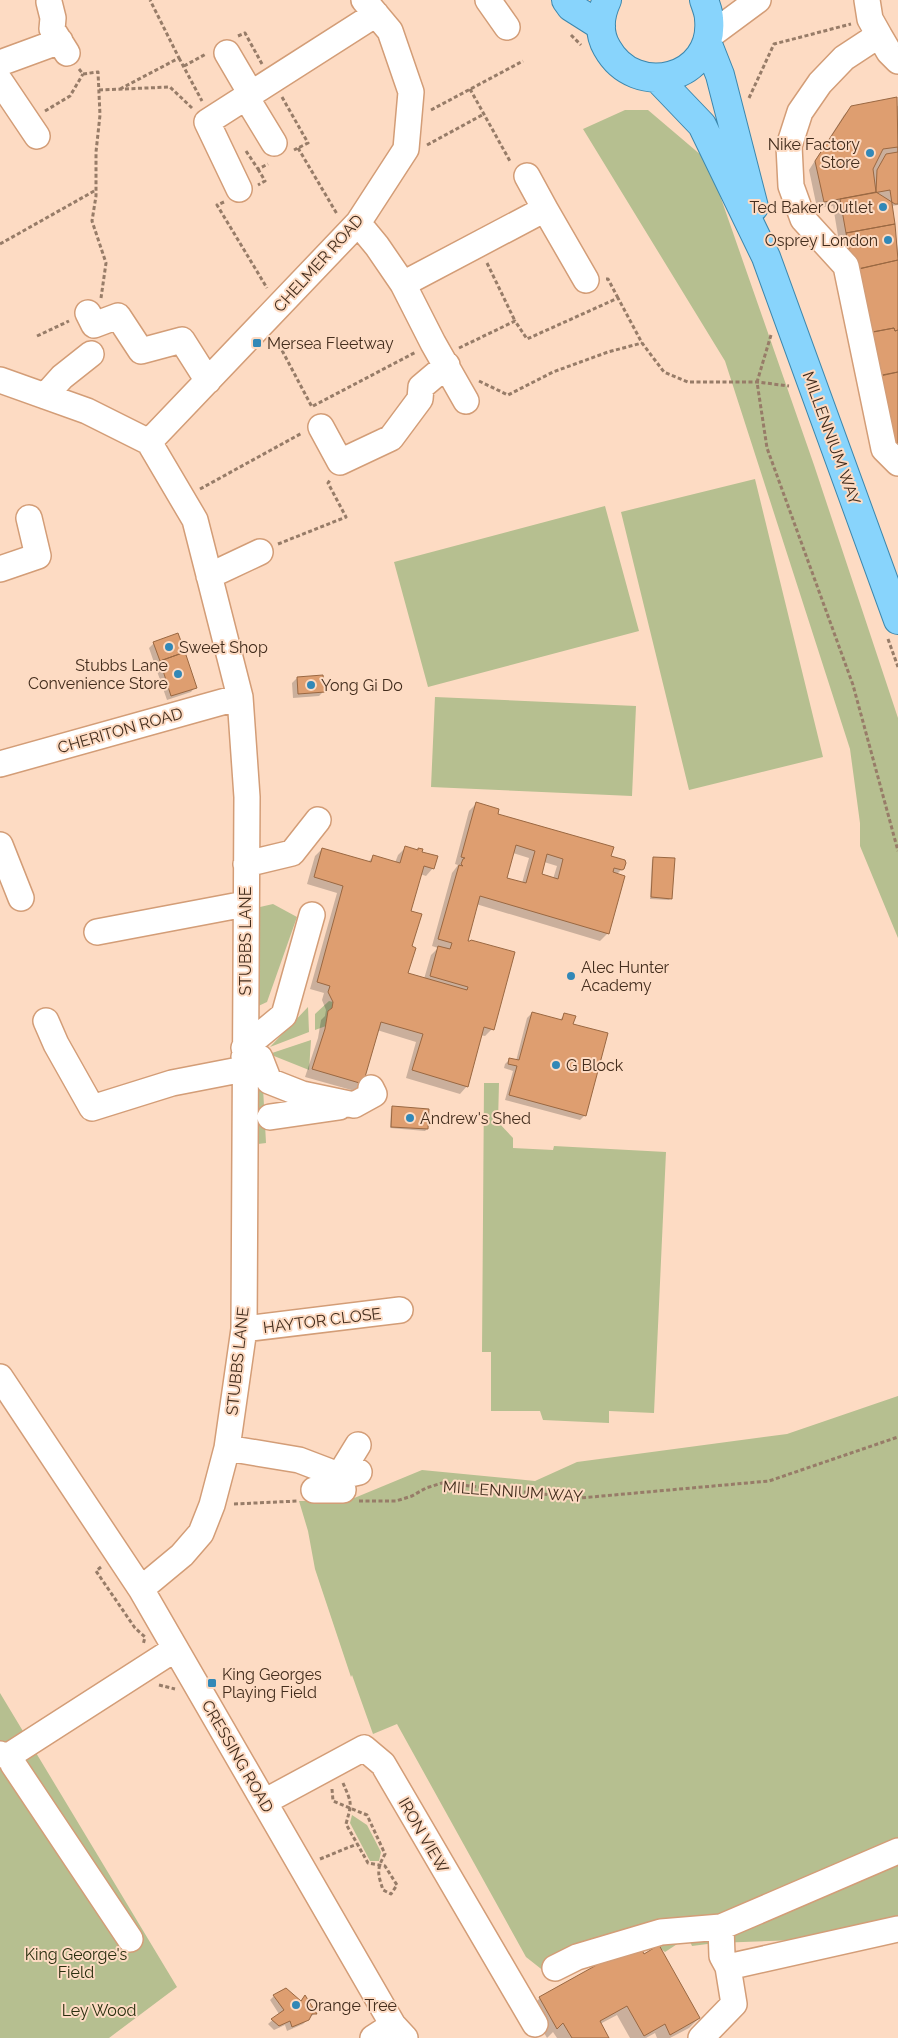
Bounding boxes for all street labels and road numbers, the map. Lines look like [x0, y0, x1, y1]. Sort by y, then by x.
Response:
street label: CHELMER ROAD [270, 211, 367, 316]
street label: MILLENNIUM WAY [799, 369, 865, 508]
street label: CHERITON ROAD [55, 704, 185, 757]
street label: STUBBS LANE [236, 886, 255, 995]
street label: HAYTOR CLOSE [262, 1304, 383, 1337]
street label: STUBBS LANE [222, 1306, 253, 1416]
street label: MILLENNIUM WAY [442, 1477, 584, 1506]
street label: CRESSING ROAD [198, 1697, 277, 1816]
street label: IRON VIEW [394, 1794, 453, 1876]

